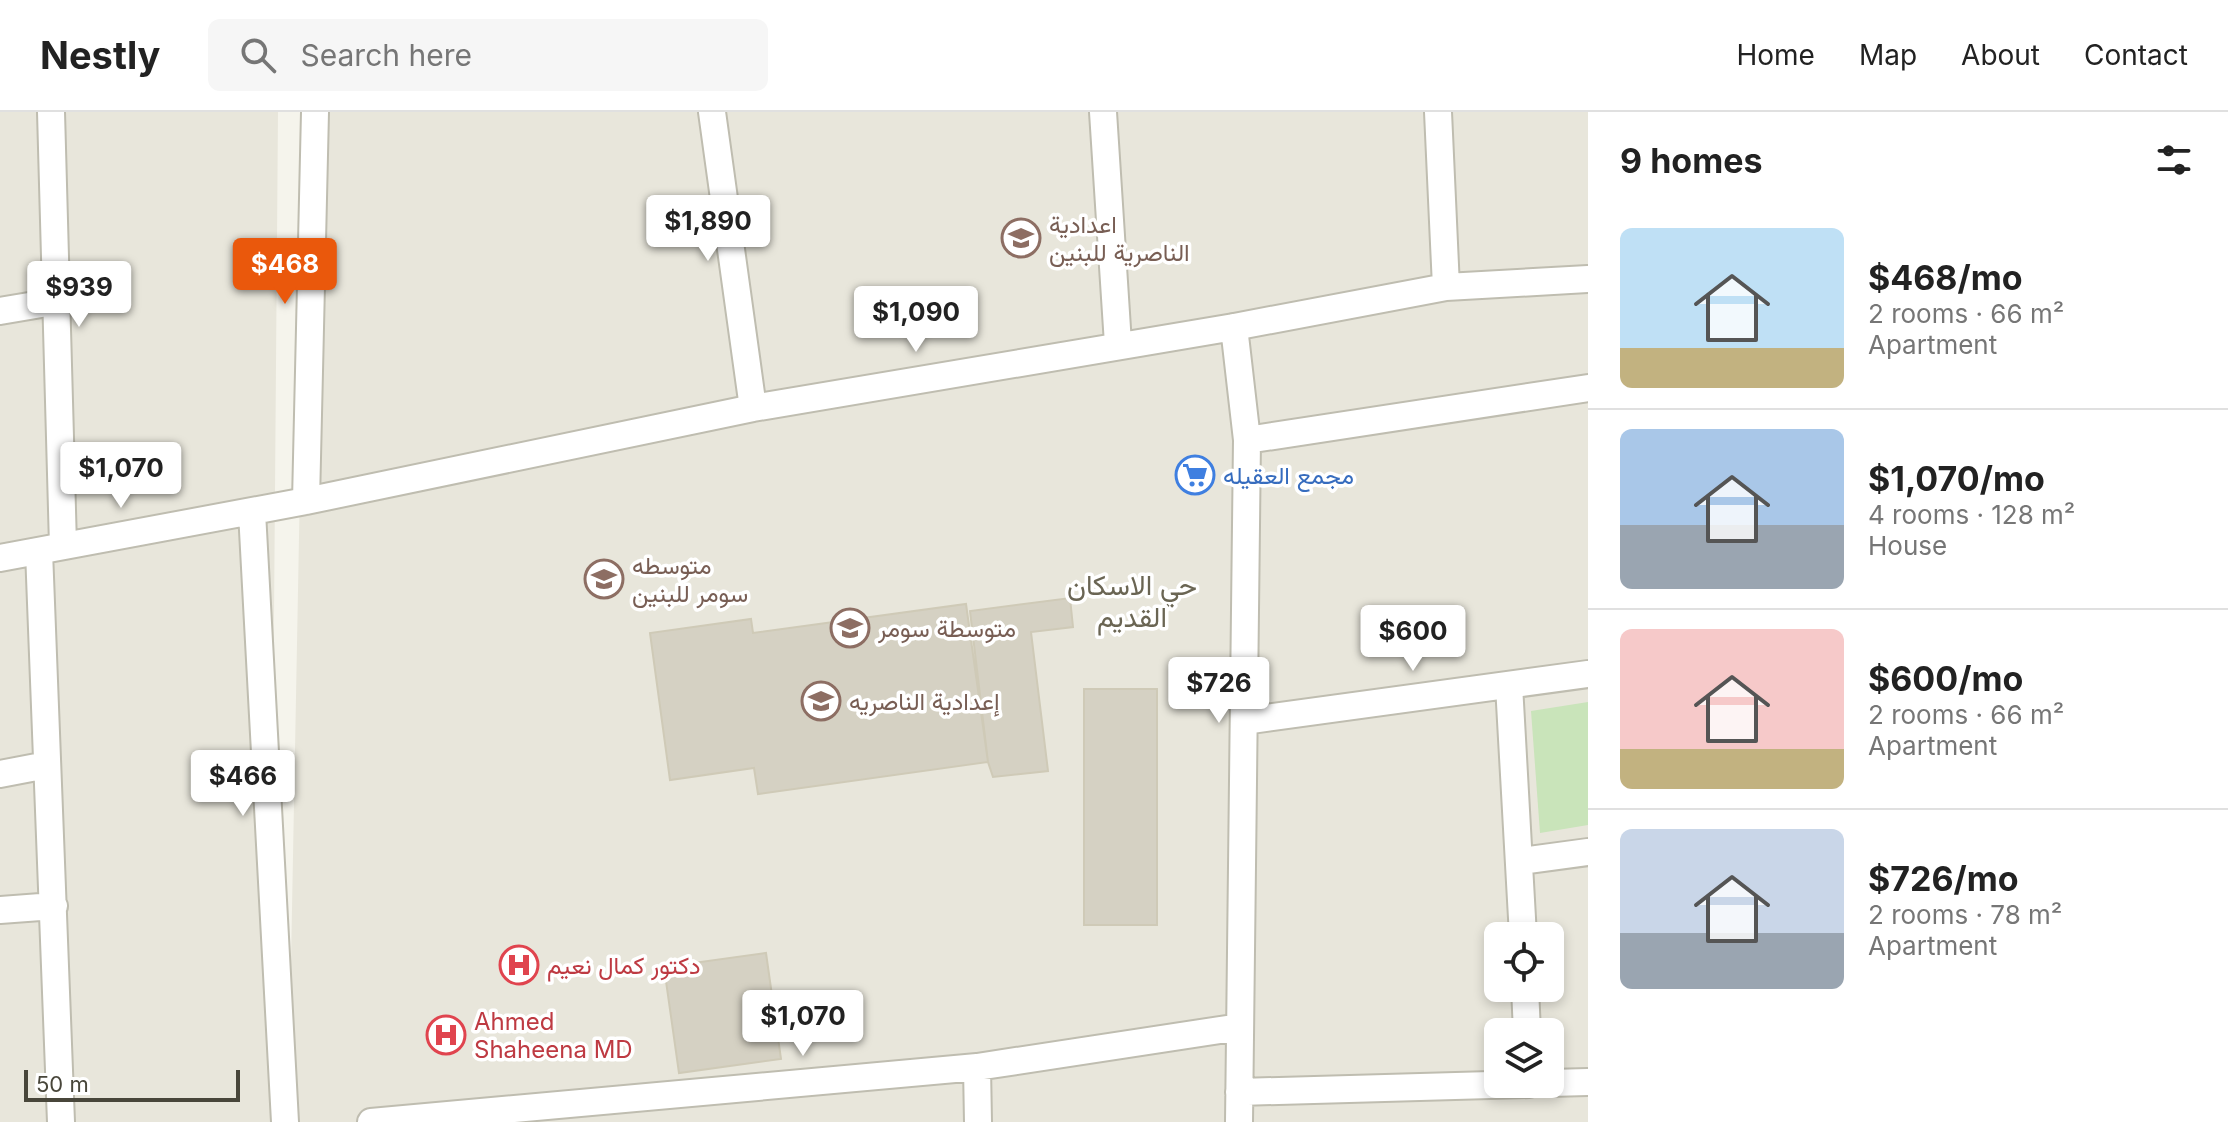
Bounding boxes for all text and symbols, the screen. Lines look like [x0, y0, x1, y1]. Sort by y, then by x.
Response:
search box [208, 19, 768, 91]
text: Nestly [40, 32, 160, 78]
icon: search [236, 33, 280, 77]
text: Search here [300, 37, 472, 73]
text: Home [1736, 38, 1815, 72]
text: Map [1859, 38, 1917, 72]
text: About [1961, 38, 2040, 72]
text: Contact [2084, 38, 2188, 72]
icon: filters [2152, 138, 2196, 182]
text: 9 homes [1620, 140, 1762, 181]
pin: $1,890 [643, 195, 773, 263]
text: $1,890 [664, 205, 752, 236]
place label: اعدادية الناصرية للبنين [1049, 210, 1190, 268]
school or university icon: اعدادية الناصرية للبنين [1000, 217, 1042, 259]
pin: $468 [238, 238, 332, 306]
text: $468 [251, 248, 319, 279]
text: $468/mo [1868, 257, 2023, 298]
icon: home [1684, 260, 1780, 356]
pin: $939 [32, 261, 126, 329]
text: $939 [45, 271, 113, 302]
pin: $1,090 [851, 286, 981, 354]
text: $1,090 [872, 296, 960, 327]
text: 2 rooms · 66 m² [1868, 298, 2064, 329]
text: Apartment [1868, 329, 1997, 360]
pin: $1,070 [56, 442, 186, 510]
text: $1,070 [78, 452, 164, 483]
supermarket icon: مجمع العقيله [1174, 454, 1216, 496]
text: $1,070/mo [1868, 458, 2045, 499]
place label: مجمع العقيله [1223, 461, 1354, 493]
icon: home [1684, 461, 1780, 557]
text: 4 rooms · 128 m² [1868, 499, 2075, 530]
text: House [1868, 530, 1947, 561]
place label: متوسطه سومر للبنين [632, 551, 748, 609]
school or university icon: متوسطه سومر للبنين [583, 558, 625, 600]
district label: حي الاسكان القديم [1067, 568, 1197, 636]
pin: $600 [1366, 605, 1460, 673]
school or university icon: متوسطة سومر [829, 607, 871, 649]
place label: متوسطة سومر [877, 614, 1016, 644]
text: $600 [1379, 615, 1447, 646]
pin: $726 [1172, 657, 1266, 725]
text: $600/mo [1868, 658, 2023, 699]
icon: home [1684, 661, 1780, 757]
text: $726 [1186, 667, 1252, 698]
school or university icon: إعدادية الناصريه [800, 680, 842, 722]
place label: إعدادية الناصريه [849, 687, 1000, 717]
text: 2 rooms · 66 m² [1868, 699, 2064, 730]
text: Apartment [1868, 730, 1997, 761]
pin: $466 [196, 750, 290, 818]
text: $466 [209, 760, 277, 791]
text: $726/mo [1868, 858, 2019, 899]
icon: home [1684, 861, 1780, 957]
text: 2 rooms · 78 m² [1868, 899, 2062, 930]
map controls [1484, 922, 1564, 1098]
button: locate [1484, 922, 1564, 1002]
text: Apartment [1868, 930, 1997, 961]
hospital icon: دكتور كمال نعيم [498, 944, 540, 986]
place label: دكتور كمال نعيم [547, 951, 700, 982]
pin: $1,070 [738, 990, 868, 1058]
text: $1,070 [760, 1000, 846, 1031]
place label: Ahmed Shaheena MD [474, 1007, 633, 1064]
hospital icon: Ahmed Shaheena MD [425, 1014, 467, 1056]
button: layers [1484, 1018, 1564, 1098]
scale bar [24, 1066, 240, 1102]
text: 50 m [36, 1071, 89, 1097]

